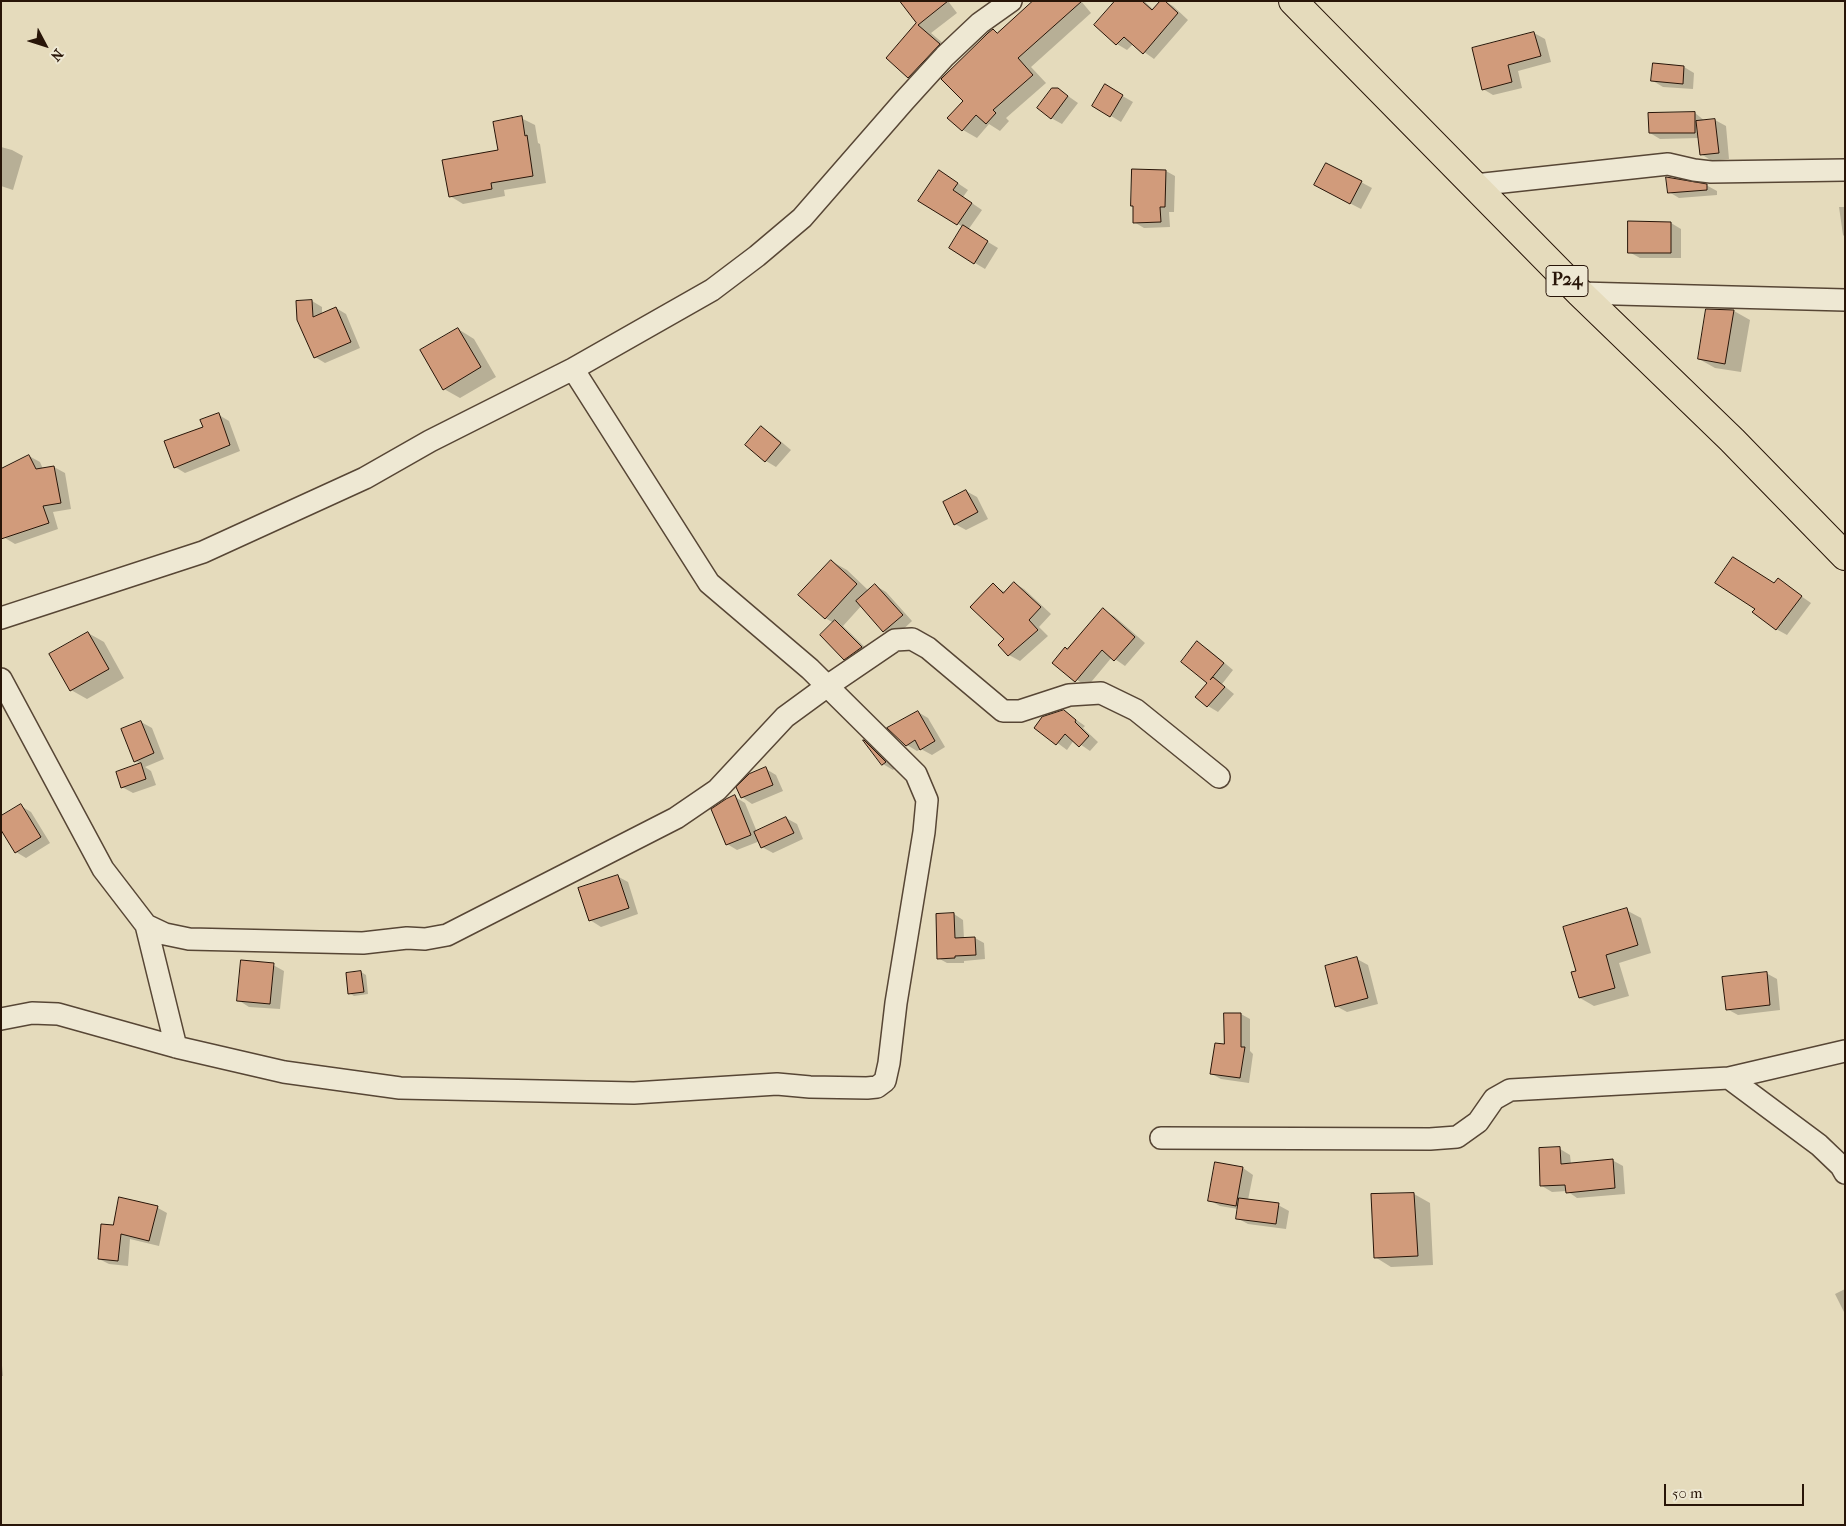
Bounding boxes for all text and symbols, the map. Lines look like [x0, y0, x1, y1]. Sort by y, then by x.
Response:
north arrow [20, 20, 70, 70]
text: N [47, 45, 67, 64]
road number: P24 [1546, 266, 1588, 296]
scale bar [1666, 1474, 1806, 1506]
text: 50 m [1672, 1484, 1702, 1502]

